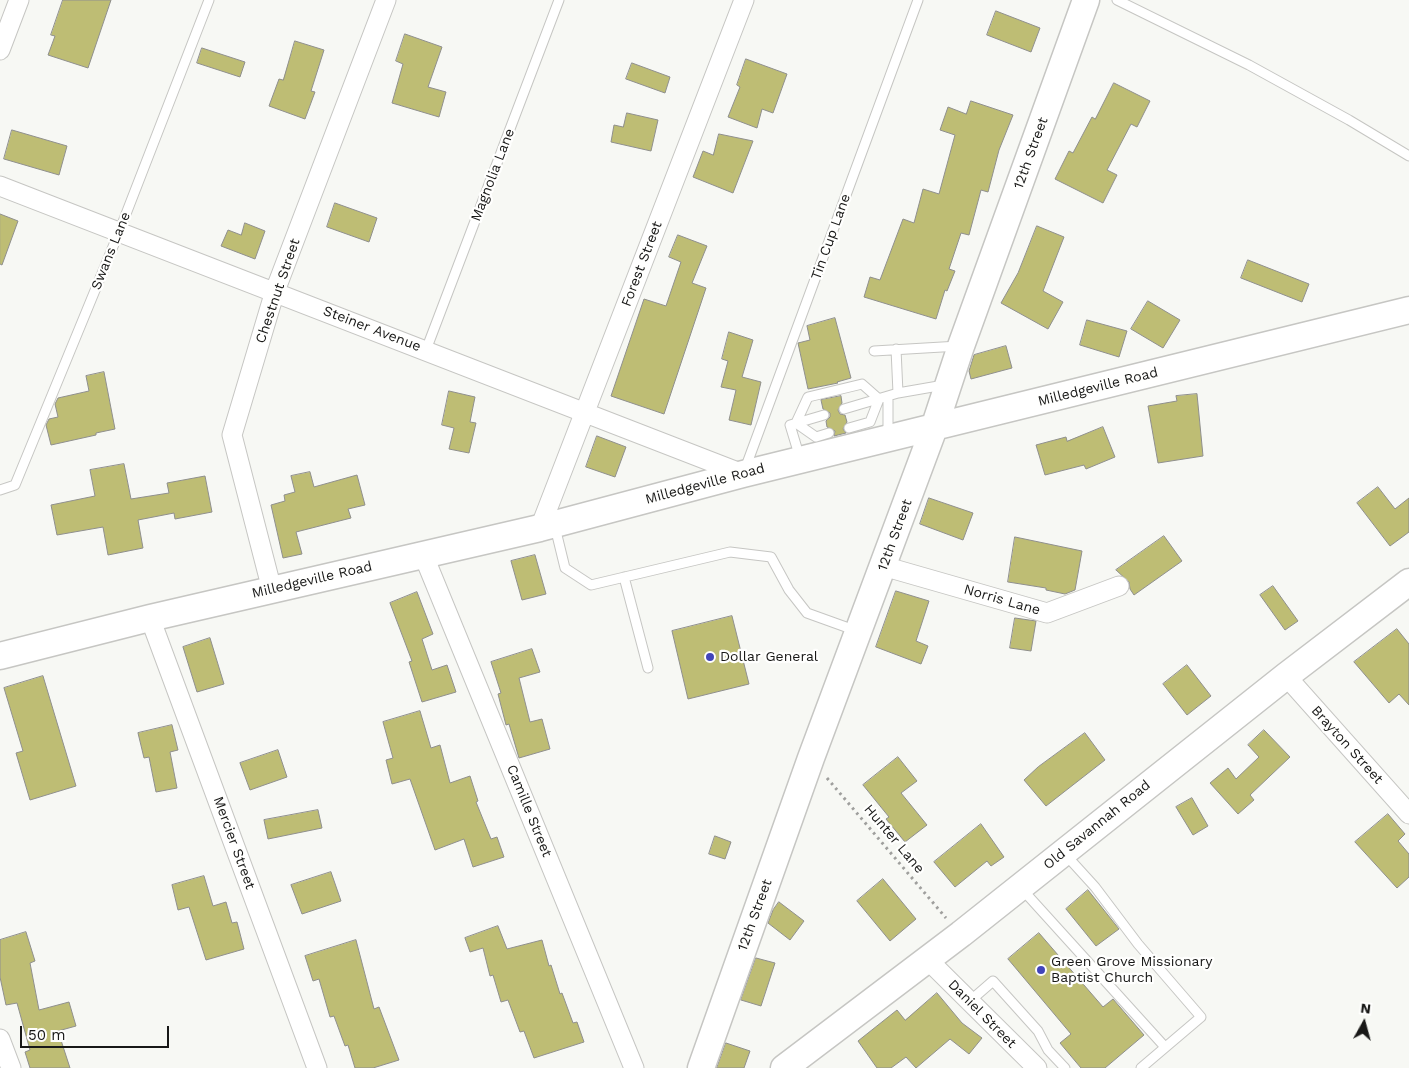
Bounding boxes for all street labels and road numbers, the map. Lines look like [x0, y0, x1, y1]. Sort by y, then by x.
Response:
street label: 12th Street [1010, 115, 1052, 191]
street label: Magnolia Lane [468, 126, 518, 224]
street label: Tin Cup Lane [808, 192, 854, 282]
street label: Swans Lane [88, 210, 134, 292]
street label: Forest Street [618, 219, 666, 309]
street label: Chestnut Street [252, 236, 304, 346]
street label: Steiner Avenue [321, 303, 423, 355]
street label: Milledgeville Road [1036, 364, 1160, 410]
street label: Milledgeville Road [643, 460, 767, 508]
street label: 12th Street [874, 497, 916, 573]
street label: Milledgeville Road [250, 558, 374, 602]
street label: Norris Lane [962, 581, 1042, 619]
street label: Brayton Street [1308, 703, 1386, 787]
street label: Camille Street [503, 762, 555, 860]
street label: Old Savannah Road [1040, 777, 1154, 873]
street label: Mercier Street [209, 794, 259, 892]
street label: Hunter Lane [860, 801, 928, 877]
street label: 12th Street [734, 877, 776, 953]
street label: Daniel Street [944, 976, 1020, 1052]

